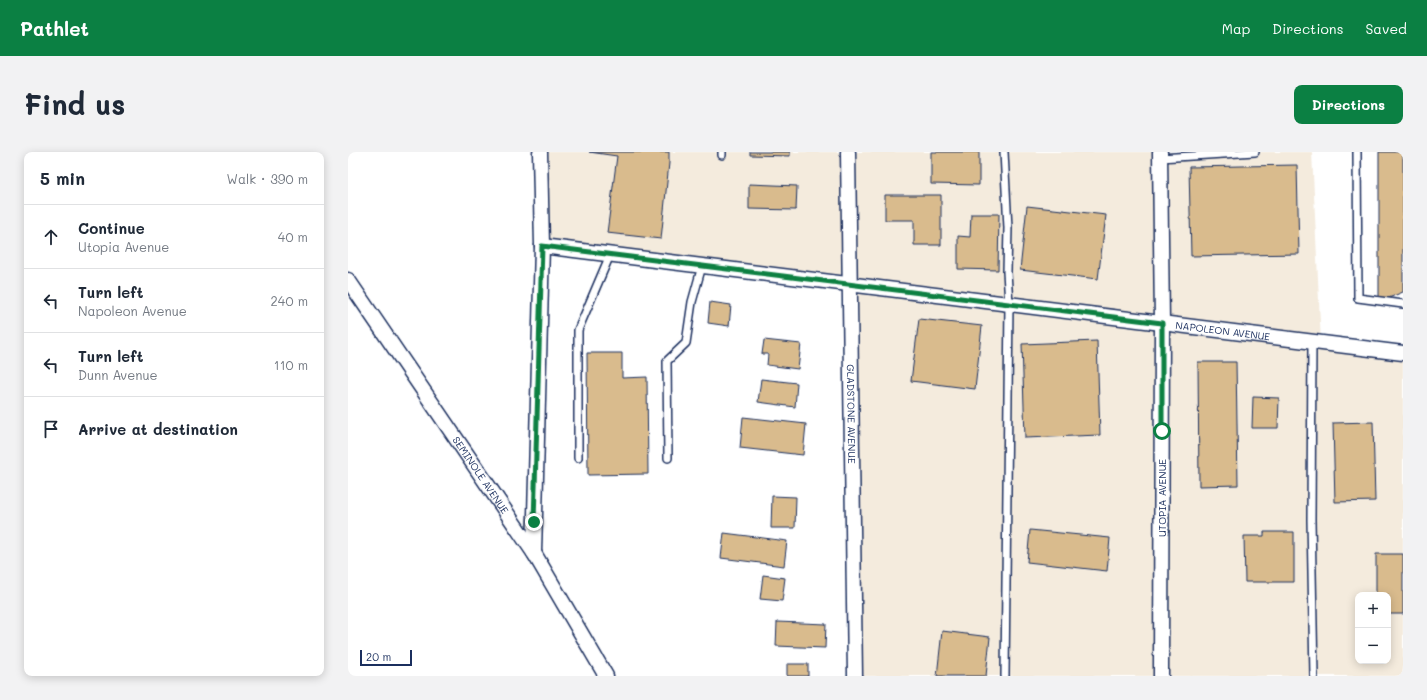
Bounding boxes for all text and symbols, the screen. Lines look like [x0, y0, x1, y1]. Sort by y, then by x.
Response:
text: Pathlet [20, 16, 89, 41]
text: Map [1222, 19, 1250, 38]
text: Directions [1272, 19, 1343, 38]
text: Saved [1365, 19, 1407, 38]
button: Directions [1294, 85, 1403, 124]
text: Find us [24, 86, 125, 122]
text: 5 min [40, 167, 85, 189]
text: Walk · 390 m [226, 170, 308, 187]
text: Continue [78, 218, 145, 238]
icon: ahead [40, 226, 62, 248]
text: 40 m [278, 228, 308, 245]
text: Utopia Avenue [78, 238, 169, 255]
text: Turn left [78, 282, 143, 302]
icon: left [40, 290, 62, 312]
text: 240 m [271, 292, 308, 309]
text: Napoleon Avenue [78, 302, 187, 319]
street label: NAPOLEON AVENUE [1175, 318, 1271, 343]
text: Turn left [78, 346, 143, 366]
icon: left [40, 354, 62, 376]
text: 110 m [274, 356, 308, 373]
street label: GLADSTONE AVENUE [844, 364, 859, 464]
text: Dunn Avenue [78, 366, 158, 383]
icon: arrive [40, 418, 62, 440]
text: Arrive at destination [78, 419, 238, 439]
route start [1153, 422, 1171, 440]
street label: SEMINOLE AVENUE [450, 434, 512, 517]
street label: UTOPIA AVENUE [1155, 459, 1169, 537]
route end [525, 513, 543, 531]
map controls [1355, 592, 1391, 664]
button: + [1355, 592, 1391, 628]
button: − [1355, 628, 1391, 664]
scale bar [360, 648, 412, 667]
text: 20 m [366, 649, 391, 664]

